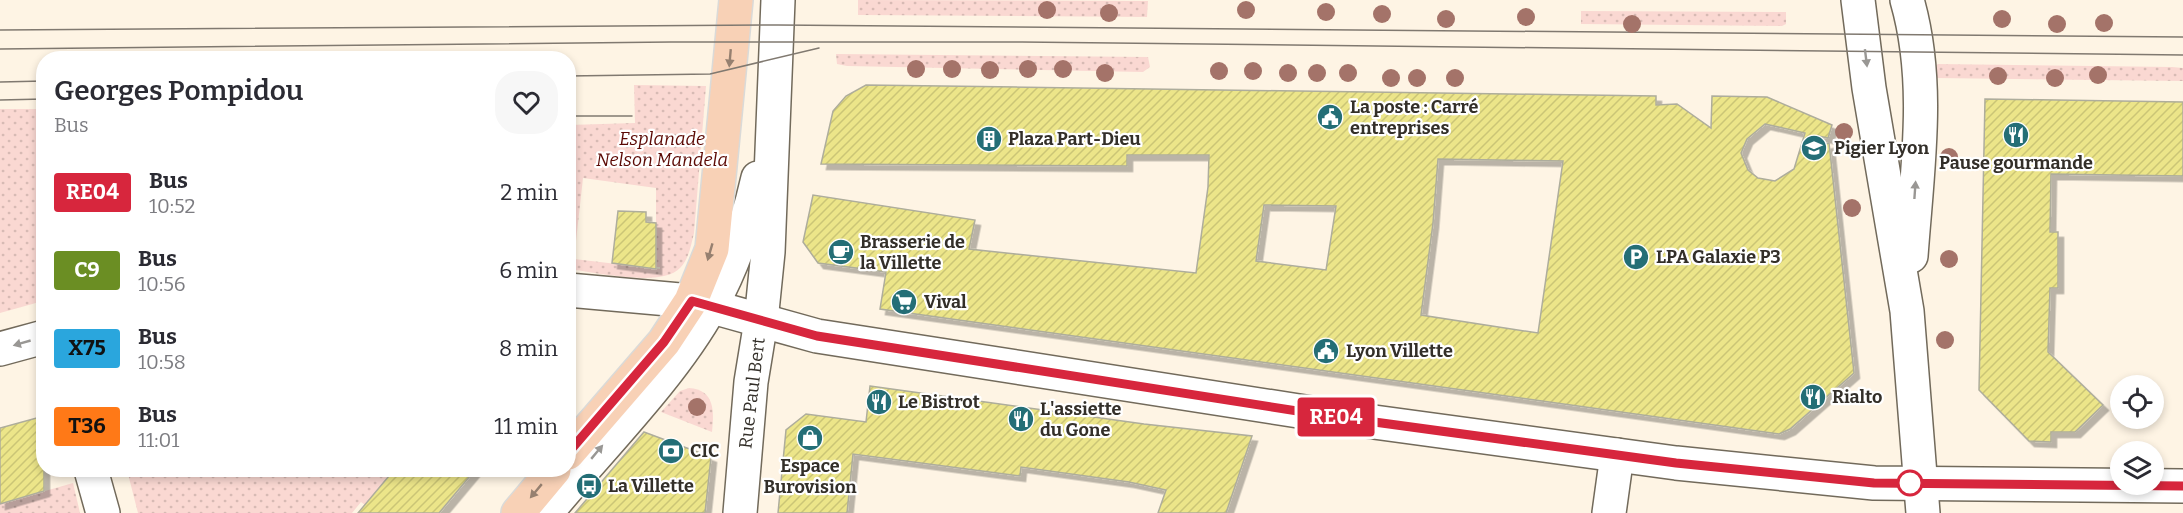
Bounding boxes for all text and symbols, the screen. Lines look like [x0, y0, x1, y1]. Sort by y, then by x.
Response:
one-way arrow [725, 49, 735, 68]
one-way arrow [1861, 49, 1870, 68]
button: heart [495, 71, 558, 134]
text: Georges Pompidou [54, 74, 303, 107]
place label: La poste : Carré entreprises [1350, 96, 1478, 139]
public building icon: La poste : Carré entreprises [1315, 102, 1345, 132]
text: Bus [54, 113, 89, 137]
restaurant icon: Pause gourmande [2001, 120, 2031, 150]
building icon: Plaza Part-Dieu [974, 124, 1004, 154]
park label: Esplanade Nelson Mandela [596, 128, 728, 171]
place label: Plaza Part-Dieu [1008, 128, 1141, 150]
school or university icon: Pigier Lyon [1799, 133, 1829, 163]
place label: Pigier Lyon [1834, 137, 1929, 159]
place label: Pause gourmande [1939, 152, 2093, 174]
text: Bus [149, 167, 188, 194]
text: RE04 [66, 179, 119, 205]
text: 2 min [500, 179, 558, 206]
one-way arrow [1911, 181, 1920, 200]
text: 10:52 [149, 194, 195, 218]
place label: Brasserie de la Villette [860, 231, 965, 274]
cafe icon: Brasserie de la Villette [826, 237, 856, 267]
parking icon: LPA Galaxie P3 [1621, 242, 1651, 272]
one-way arrow [704, 243, 714, 261]
text: Bus [138, 245, 177, 272]
place label: LPA Galaxie P3 [1656, 246, 1781, 268]
text: C9 [74, 257, 100, 283]
text: 6 min [499, 257, 558, 284]
text: 10:56 [138, 272, 186, 296]
supermarket icon: Vival [889, 287, 919, 317]
place label: Vival [924, 291, 967, 313]
text: Bus [138, 323, 177, 350]
text: X75 [68, 335, 106, 361]
text: 8 min [499, 335, 558, 362]
street label: Rue Paul Bert [734, 336, 770, 450]
public building icon: Lyon Villette [1311, 336, 1341, 366]
one-way arrow [13, 339, 31, 348]
place label: Lyon Villette [1346, 340, 1453, 362]
text: 10:58 [138, 350, 186, 374]
map controls [2110, 375, 2164, 495]
button: locate [2110, 375, 2164, 429]
restaurant icon: Rialto [1798, 382, 1828, 412]
place label: Rialto [1832, 386, 1882, 408]
restaurant icon: Le Bistrot [864, 387, 894, 417]
place label: Le Bistrot [898, 391, 980, 413]
place label: L'assiette du Gone [1040, 398, 1122, 441]
line badge: RE04 [1294, 398, 1378, 436]
text: Bus [138, 401, 177, 428]
restaurant icon: L'assiette du Gone [1006, 404, 1036, 434]
text: RE04 [1310, 404, 1362, 430]
text: T36 [68, 413, 106, 439]
text: 11 min [494, 413, 558, 440]
shop icon: Espace Burovision [795, 423, 825, 453]
text: 11:01 [138, 428, 179, 452]
bank icon: CIC [656, 436, 686, 466]
place label: CIC [690, 440, 719, 462]
button: layers [2110, 441, 2164, 495]
one-way arrow [590, 445, 603, 460]
place label: Espace Burovision [763, 455, 857, 498]
unlabelled marker [1897, 470, 1923, 496]
bus stop icon: La Villette [574, 471, 604, 501]
place label: La Villette [608, 475, 694, 497]
one-way arrow [530, 483, 543, 498]

